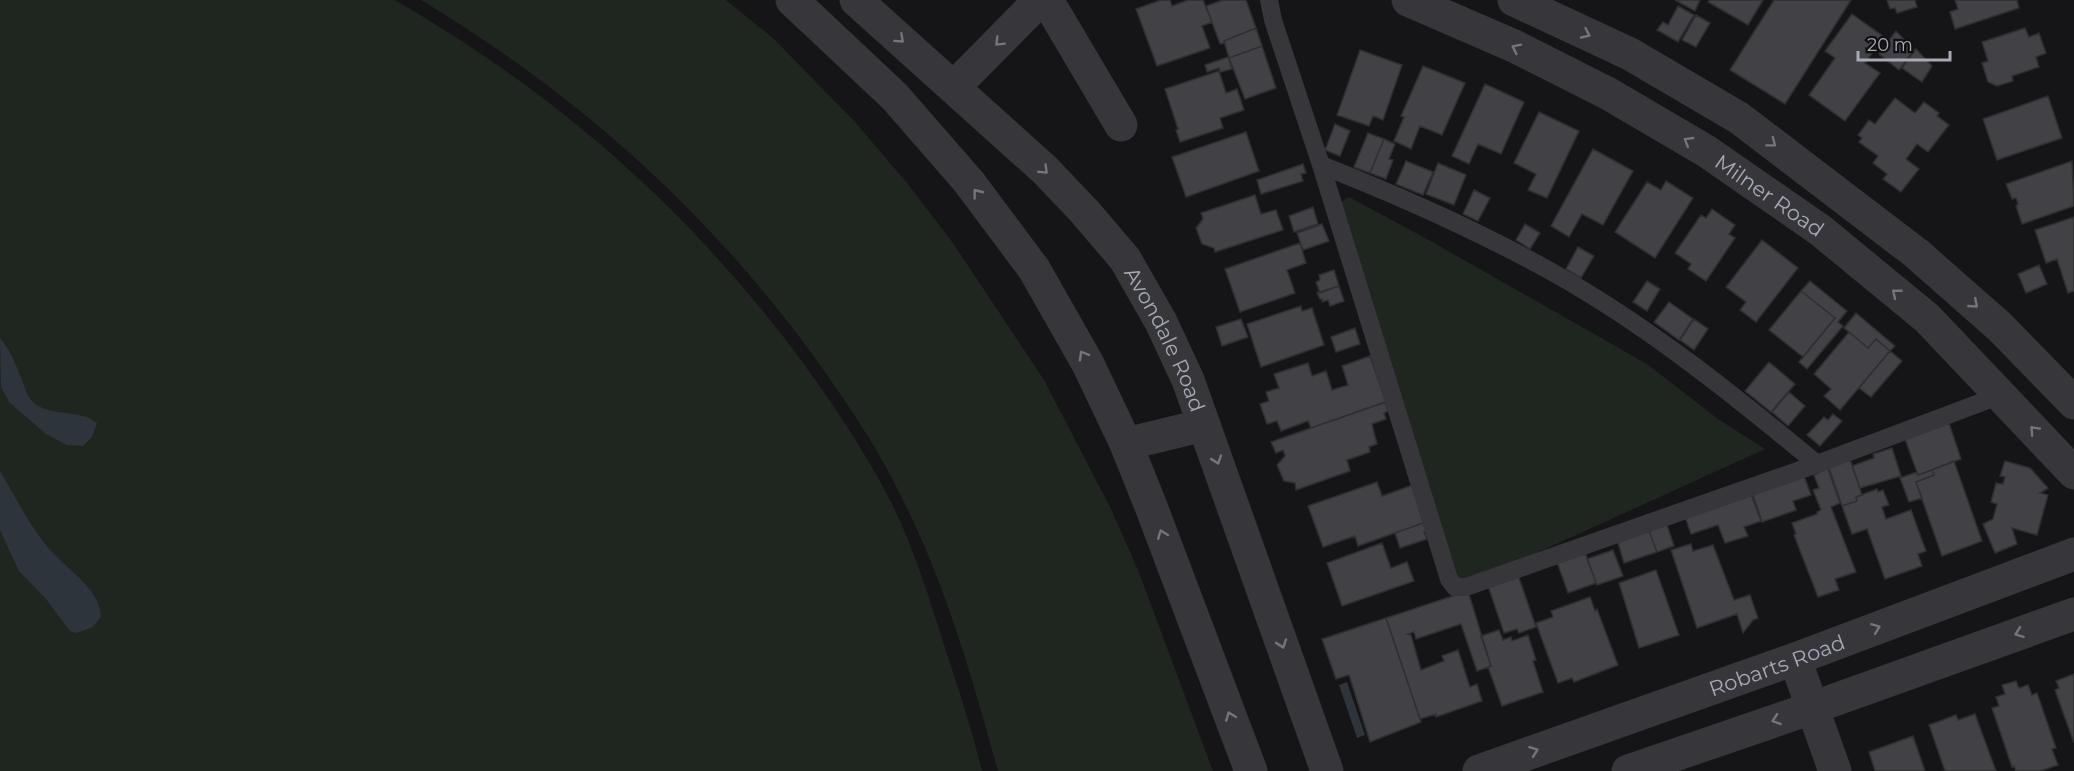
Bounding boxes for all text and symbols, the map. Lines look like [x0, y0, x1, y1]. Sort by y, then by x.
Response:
scale bar [1858, 24, 1950, 62]
one-way arrow [1580, 26, 1591, 38]
one-way arrow [893, 32, 904, 43]
text: 20 m [1867, 34, 1913, 56]
one-way arrow [995, 35, 1006, 45]
one-way arrow [1512, 43, 1523, 55]
one-way arrow [1684, 136, 1694, 148]
one-way arrow [1765, 136, 1776, 147]
street label: Milner Road [1710, 149, 1829, 242]
one-way arrow [1038, 163, 1048, 174]
one-way arrow [973, 188, 984, 199]
street label: Avondale Road [1120, 262, 1211, 415]
one-way arrow [1892, 289, 1903, 300]
one-way arrow [1967, 297, 1977, 308]
one-way arrow [1079, 351, 1091, 361]
one-way arrow [2030, 426, 2041, 437]
one-way arrow [1209, 455, 1222, 465]
one-way arrow [1156, 529, 1169, 540]
one-way arrow [1870, 623, 1881, 636]
one-way arrow [2014, 626, 2025, 639]
street label: Robarts Road [1705, 629, 1848, 701]
one-way arrow [1274, 638, 1287, 649]
one-way arrow [1225, 711, 1238, 722]
one-way arrow [1771, 713, 1782, 725]
one-way arrow [1528, 746, 1539, 759]

